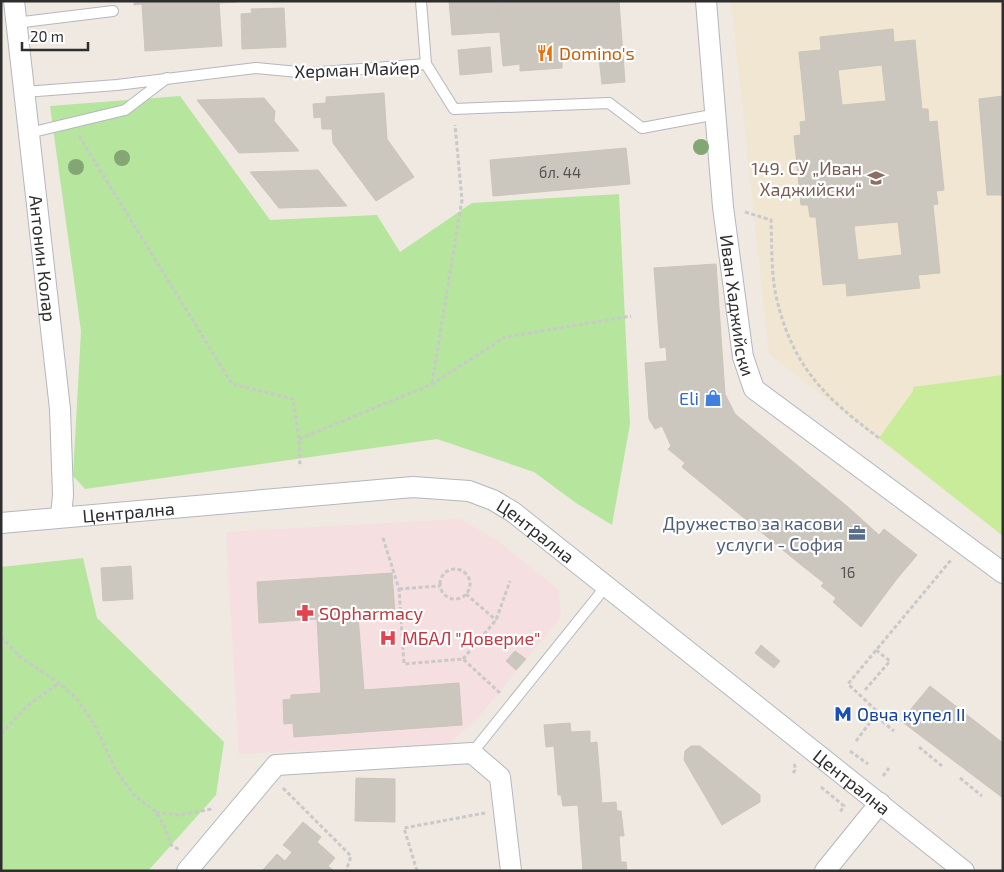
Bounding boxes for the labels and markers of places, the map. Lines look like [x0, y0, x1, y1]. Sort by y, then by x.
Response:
place label: Domino's [559, 42, 635, 64]
restaurant icon: Domino's [535, 43, 555, 63]
place label: 149. СУ „Иван Хаджийски“ [751, 157, 862, 200]
school or university icon: 149. СУ „Иван Хаджийски“ [866, 168, 886, 188]
place label: Eli [679, 387, 699, 409]
shop icon: Eli [703, 388, 723, 408]
place label: Дружество за касови услуги - София [663, 512, 843, 555]
office icon: Дружество за касови услуги - София [847, 523, 867, 543]
place label: SOpharmacy [319, 602, 424, 624]
pharmacy icon: SOpharmacy [295, 603, 315, 623]
place label: МБАЛ "Доверие" [402, 627, 540, 649]
hospital icon: МБАЛ "Доверие" [378, 628, 398, 648]
place label: Овча купел II [857, 703, 965, 725]
metro station icon: Овча купел II [833, 704, 853, 724]

